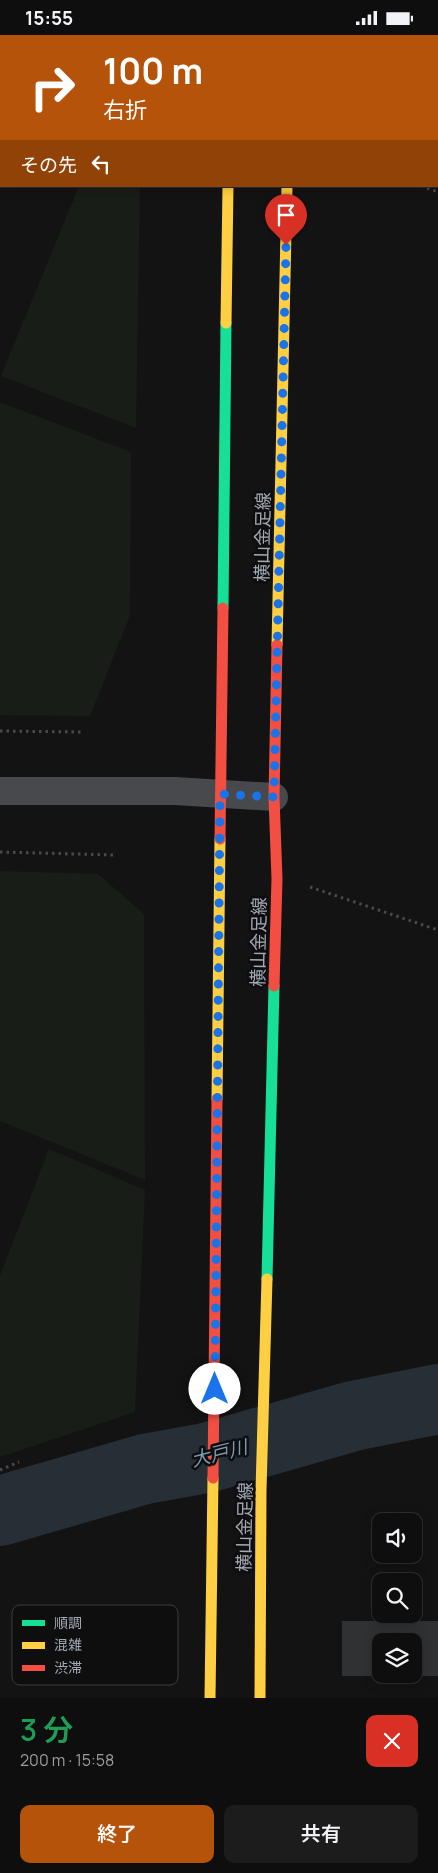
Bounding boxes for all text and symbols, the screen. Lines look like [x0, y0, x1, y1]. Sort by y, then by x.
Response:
text: 15:55 [25, 5, 73, 31]
text: 100 m [103, 47, 203, 95]
icon: right [20, 55, 85, 120]
text: 右折 [103, 95, 147, 125]
icon: left [87, 150, 115, 178]
text: その先 [20, 152, 77, 178]
pin [265, 194, 307, 245]
icon: arrive [272, 201, 300, 229]
street label: 横山金足線 [249, 492, 275, 582]
street label: 横山金足線 [245, 897, 271, 987]
position arrow [188, 1362, 240, 1414]
water label: 大戸川 [188, 1433, 252, 1473]
street label: 横山金足線 [231, 1482, 257, 1572]
map controls [372, 1513, 422, 1683]
button: sound [372, 1513, 422, 1563]
button: search [372, 1573, 422, 1623]
legend [12, 1605, 178, 1685]
text: 順調 [54, 1613, 82, 1632]
button: layers [372, 1633, 422, 1683]
text: 混雑 [54, 1635, 82, 1654]
text: 渋滞 [54, 1658, 82, 1677]
text: 3 分 [20, 1709, 73, 1750]
button: close [366, 1715, 418, 1767]
text: 200 m · 15:58 [20, 1749, 114, 1771]
button: 終了 [20, 1805, 214, 1863]
button: 共有 [224, 1805, 418, 1863]

